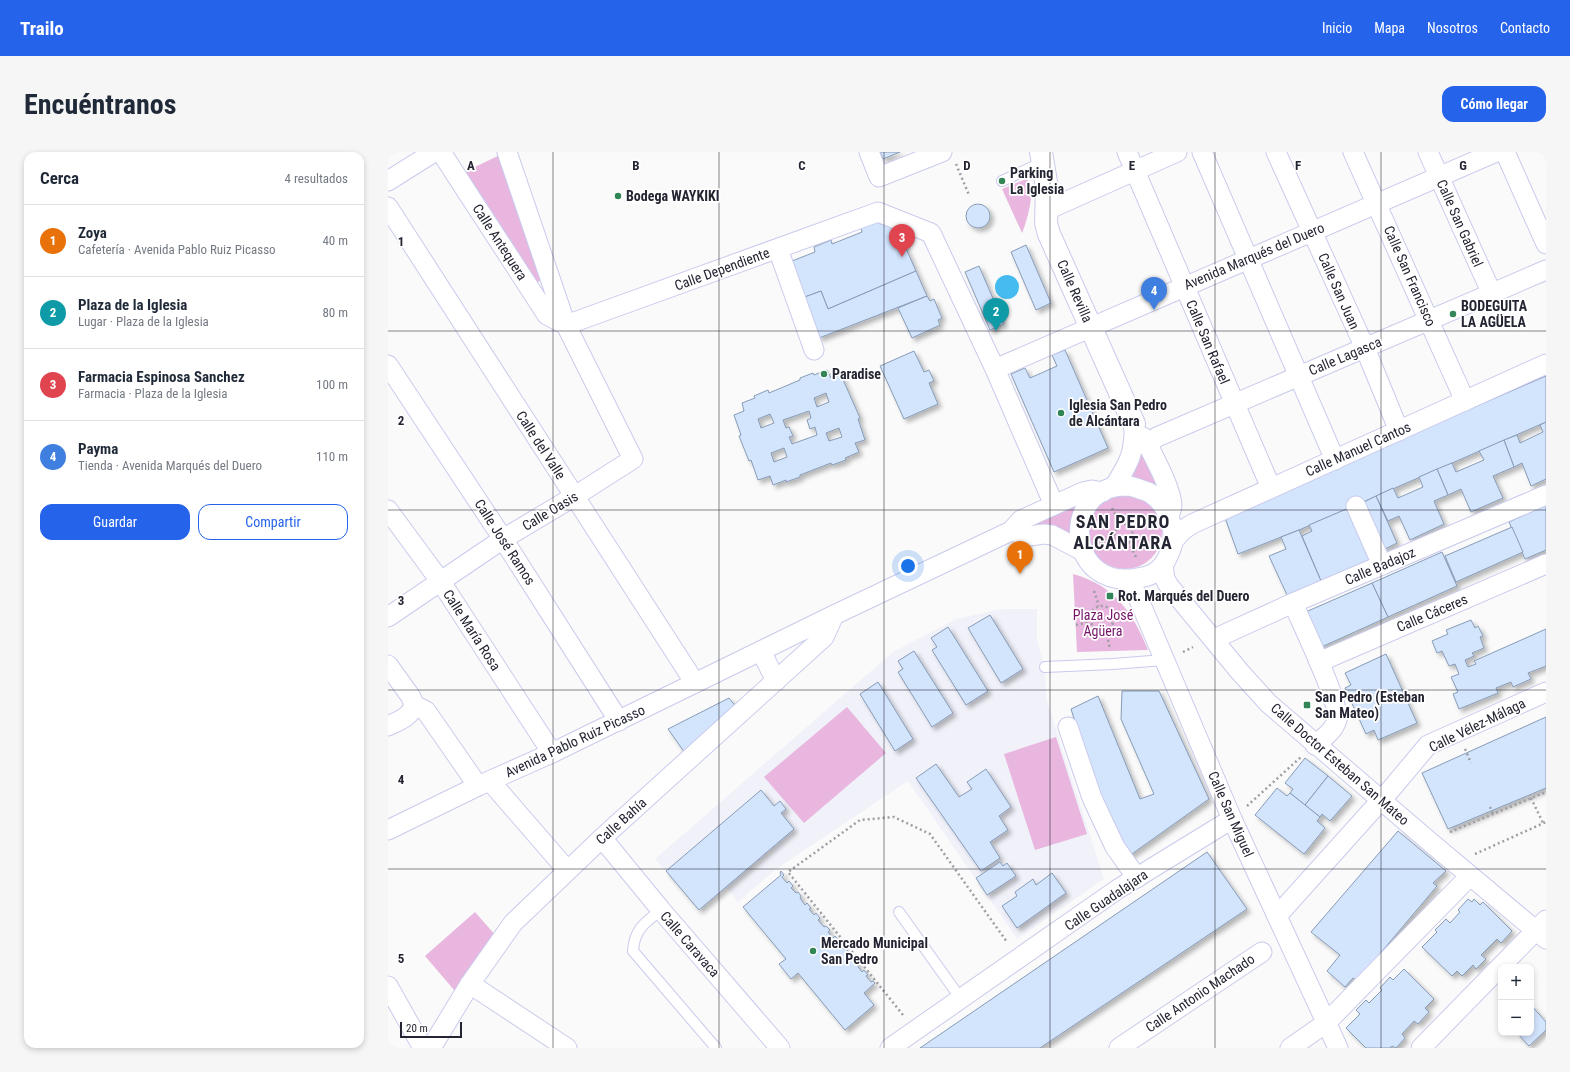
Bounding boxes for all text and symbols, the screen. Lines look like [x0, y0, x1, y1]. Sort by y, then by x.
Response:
text: Trailo [20, 17, 64, 40]
text: Inicio [1322, 20, 1352, 36]
text: Mapa [1374, 20, 1405, 36]
text: Nosotros [1427, 20, 1478, 36]
text: Contacto [1500, 20, 1550, 36]
button: Cómo llegar [1442, 86, 1546, 122]
text: Encuéntranos [24, 88, 176, 121]
text: A [467, 158, 475, 173]
text: B [632, 158, 640, 173]
text: C [798, 158, 806, 173]
text: D [963, 158, 971, 173]
text: E [1129, 158, 1136, 173]
text: F [1295, 158, 1301, 173]
text: G [1459, 158, 1467, 173]
place label: Parking La Iglesia [1010, 165, 1064, 197]
text: Cerca [40, 168, 79, 188]
text: 4 resultados [284, 171, 348, 186]
marker: Parking La Iglesia [997, 176, 1007, 186]
street label: Calle San Gabriel [1434, 177, 1486, 269]
place label: Bodega WAYKIKI [626, 188, 720, 204]
marker: Bodega WAYKIKI [613, 191, 623, 201]
street label: Calle Antequera [469, 201, 531, 283]
street label: Avenida Marqués del Duero [1181, 219, 1327, 293]
street label: Calle San Francisco [1381, 223, 1439, 329]
text: Zoya [78, 224, 107, 242]
pin: 3 [889, 224, 915, 257]
text: 1 [50, 233, 56, 248]
text: 40 m [322, 233, 348, 248]
text: 1 [398, 234, 404, 249]
text: Cafetería · Avenida Pablo Ruiz Picasso [78, 242, 276, 257]
street label: Calle Dependiente [672, 244, 772, 294]
street label: Calle San Juan [1315, 250, 1363, 332]
street label: Calle Revilla [1054, 257, 1096, 325]
pin: 4 [1141, 277, 1167, 310]
text: Plaza de la Iglesia [78, 296, 187, 314]
pin: 2 [983, 298, 1009, 331]
street label: Calle San Rafael [1183, 298, 1233, 386]
place label: BODEGUITA LA AGÜELA [1461, 298, 1528, 330]
text: 2 [50, 305, 56, 320]
text: 80 m [322, 305, 348, 320]
marker: BODEGUITA LA AGÜELA [1448, 309, 1458, 319]
text: Lugar · Plaza de la Iglesia [78, 314, 209, 329]
street label: Calle Lagasca [1306, 334, 1384, 378]
place label: Paradise [832, 366, 881, 382]
text: Farmacia Espinosa Sanchez [78, 368, 245, 386]
marker: Paradise [819, 369, 829, 379]
text: 3 [50, 377, 56, 392]
text: 100 m [316, 377, 348, 392]
text: Farmacia · Plaza de la Iglesia [78, 386, 228, 401]
place label: Iglesia San Pedro de Alcántara [1069, 397, 1167, 429]
street label: Calle del Valle [513, 408, 569, 482]
marker: Iglesia San Pedro de Alcántara [1056, 408, 1066, 418]
text: 2 [398, 413, 405, 428]
street label: Calle Manuel Cantos [1303, 419, 1413, 479]
text: Payma [78, 440, 118, 458]
text: 4 [50, 449, 56, 464]
text: 110 m [316, 449, 348, 464]
text: Tienda · Avenida Marqués del Duero [78, 458, 262, 473]
street label: Calle Oasis [519, 488, 581, 534]
street label: Calle José Ramos [471, 496, 539, 588]
button: Guardar [40, 504, 190, 540]
button: Compartir [198, 504, 348, 540]
district label: SAN PEDRO ALCÁNTARA [1073, 511, 1173, 553]
pin: 1 [1007, 541, 1033, 574]
street label: Calle Badajoz [1342, 544, 1418, 588]
your location [898, 556, 918, 576]
street label: Calle María Rosa [440, 587, 504, 673]
place label: Rot. Marqués del Duero [1118, 588, 1249, 604]
marker: Rot. Marqués del Duero [1105, 591, 1115, 601]
street label: Calle Cáceres [1394, 591, 1470, 635]
text: 3 [398, 593, 404, 608]
park label: Plaza José Agüera [1073, 607, 1134, 639]
place label: San Pedro (Esteban San Mateo) [1315, 689, 1425, 722]
street label: Calle Vélez-Málaga [1426, 695, 1528, 755]
street label: Calle Doctor Esteban San Mateo [1268, 700, 1412, 828]
marker: San Pedro (Esteban San Mateo) [1302, 700, 1312, 710]
street label: Avenida Pablo Ruiz Picasso [503, 702, 647, 780]
street label: Calle San Miguel [1205, 769, 1257, 859]
text: 4 [398, 772, 405, 787]
street label: Calle Bahía [593, 794, 649, 848]
street label: Calle Guadalajara [1061, 866, 1151, 934]
street label: Calle Caravaca [657, 908, 723, 980]
place label: Mercado Municipal San Pedro [821, 935, 928, 967]
marker: Mercado Municipal San Pedro [808, 946, 818, 956]
text: 5 [398, 951, 405, 966]
street label: Calle Antonio Machado [1142, 951, 1258, 1035]
map controls [1498, 964, 1534, 1036]
button: + [1498, 964, 1534, 1000]
button: − [1498, 1000, 1534, 1036]
scale bar [400, 1020, 462, 1039]
text: 20 m [406, 1022, 428, 1035]

